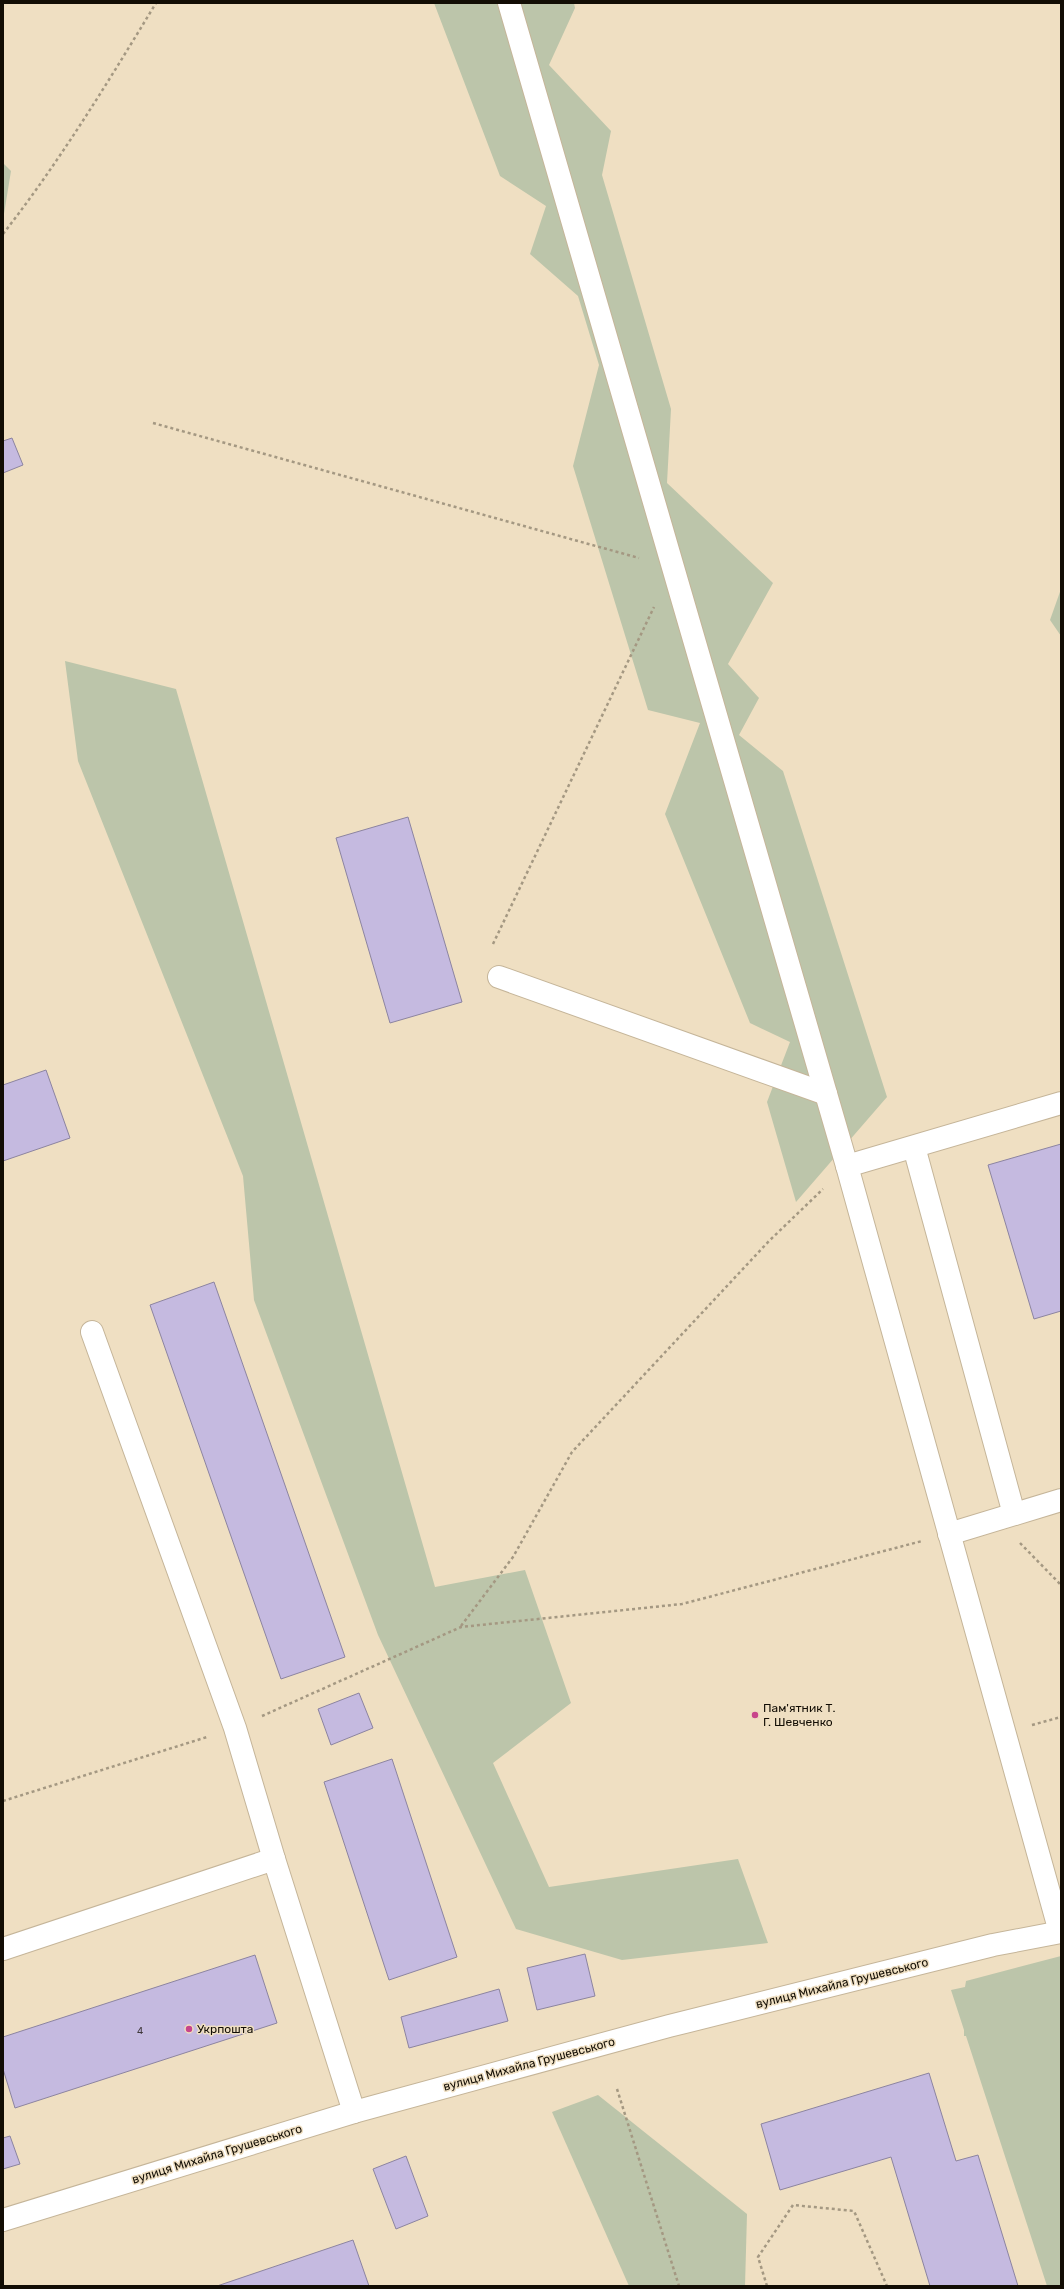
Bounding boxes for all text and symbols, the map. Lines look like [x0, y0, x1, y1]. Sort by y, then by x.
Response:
place label: Пам'ятник Т. Г. Шевченко [763, 1701, 836, 1729]
marker: Пам'ятник Т. Г. Шевченко [750, 1710, 760, 1720]
street label: вулиця Михайла Грушевського [754, 1955, 930, 2011]
place label: Укрпошта [197, 2022, 253, 2036]
marker: Укрпошта [184, 2024, 194, 2034]
house number: 4 [137, 2025, 143, 2037]
street label: вулиця Михайла Грушевського [442, 2034, 616, 2094]
street label: вулиця Михайла Грушевського [130, 2121, 304, 2187]

